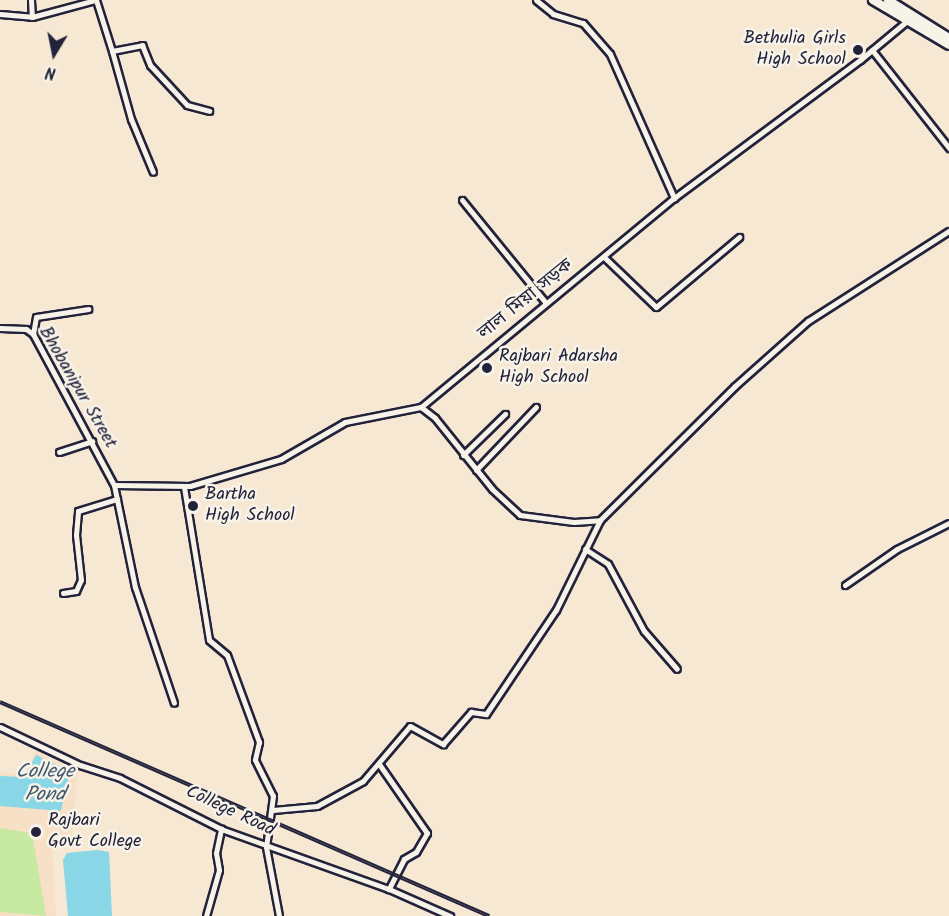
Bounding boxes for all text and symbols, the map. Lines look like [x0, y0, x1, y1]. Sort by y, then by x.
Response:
north arrow [24, 24, 84, 84]
place label: Bethulia Girls High School [743, 29, 846, 72]
marker: Bethulia Girls High School [851, 43, 865, 57]
text: N [44, 59, 58, 85]
street label: লাল মিয়া সড়ক [474, 255, 578, 345]
street label: Bhobanipur Street [33, 323, 121, 453]
place label: Rajbari Adarsha High School [499, 347, 618, 389]
marker: Rajbari Adarsha High School [480, 361, 494, 375]
place label: Bartha High School [205, 485, 295, 528]
marker: Bartha High School [186, 499, 200, 513]
water label: College Pond [16, 761, 74, 808]
street label: College Road [182, 782, 278, 842]
place label: Rajbari Govt College [48, 811, 141, 854]
marker: Rajbari Govt College [29, 825, 43, 839]

